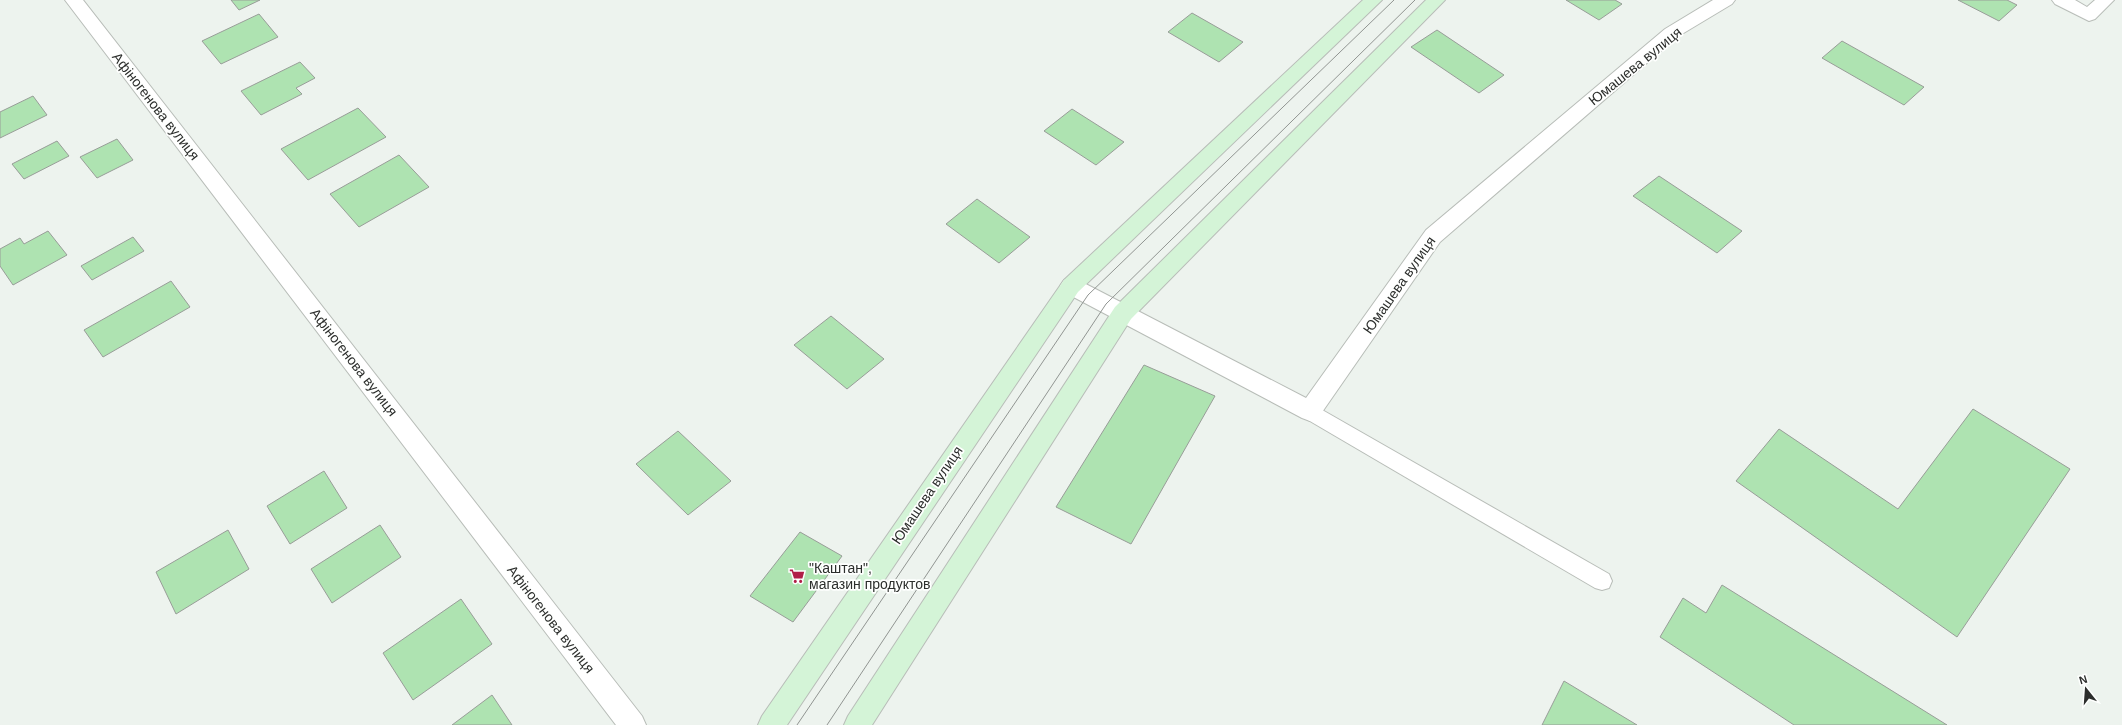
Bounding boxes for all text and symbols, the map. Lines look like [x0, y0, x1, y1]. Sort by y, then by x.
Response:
street label: Юмашева вулиця [1585, 24, 1685, 108]
street label: Афіногенова вулиця [109, 49, 203, 163]
street label: Юмашева вулиця [1360, 233, 1438, 337]
street label: Афіногенова вулиця [307, 305, 401, 419]
street label: Юмашева вулиця [888, 443, 966, 547]
place label: "Каштан", магазин продуктов [809, 560, 930, 592]
street label: Афіногенова вулиця [504, 562, 598, 676]
supermarket icon: "Каштан", магазин продуктов [788, 567, 806, 585]
north arrow [2066, 669, 2106, 709]
text: N [2078, 673, 2089, 686]

